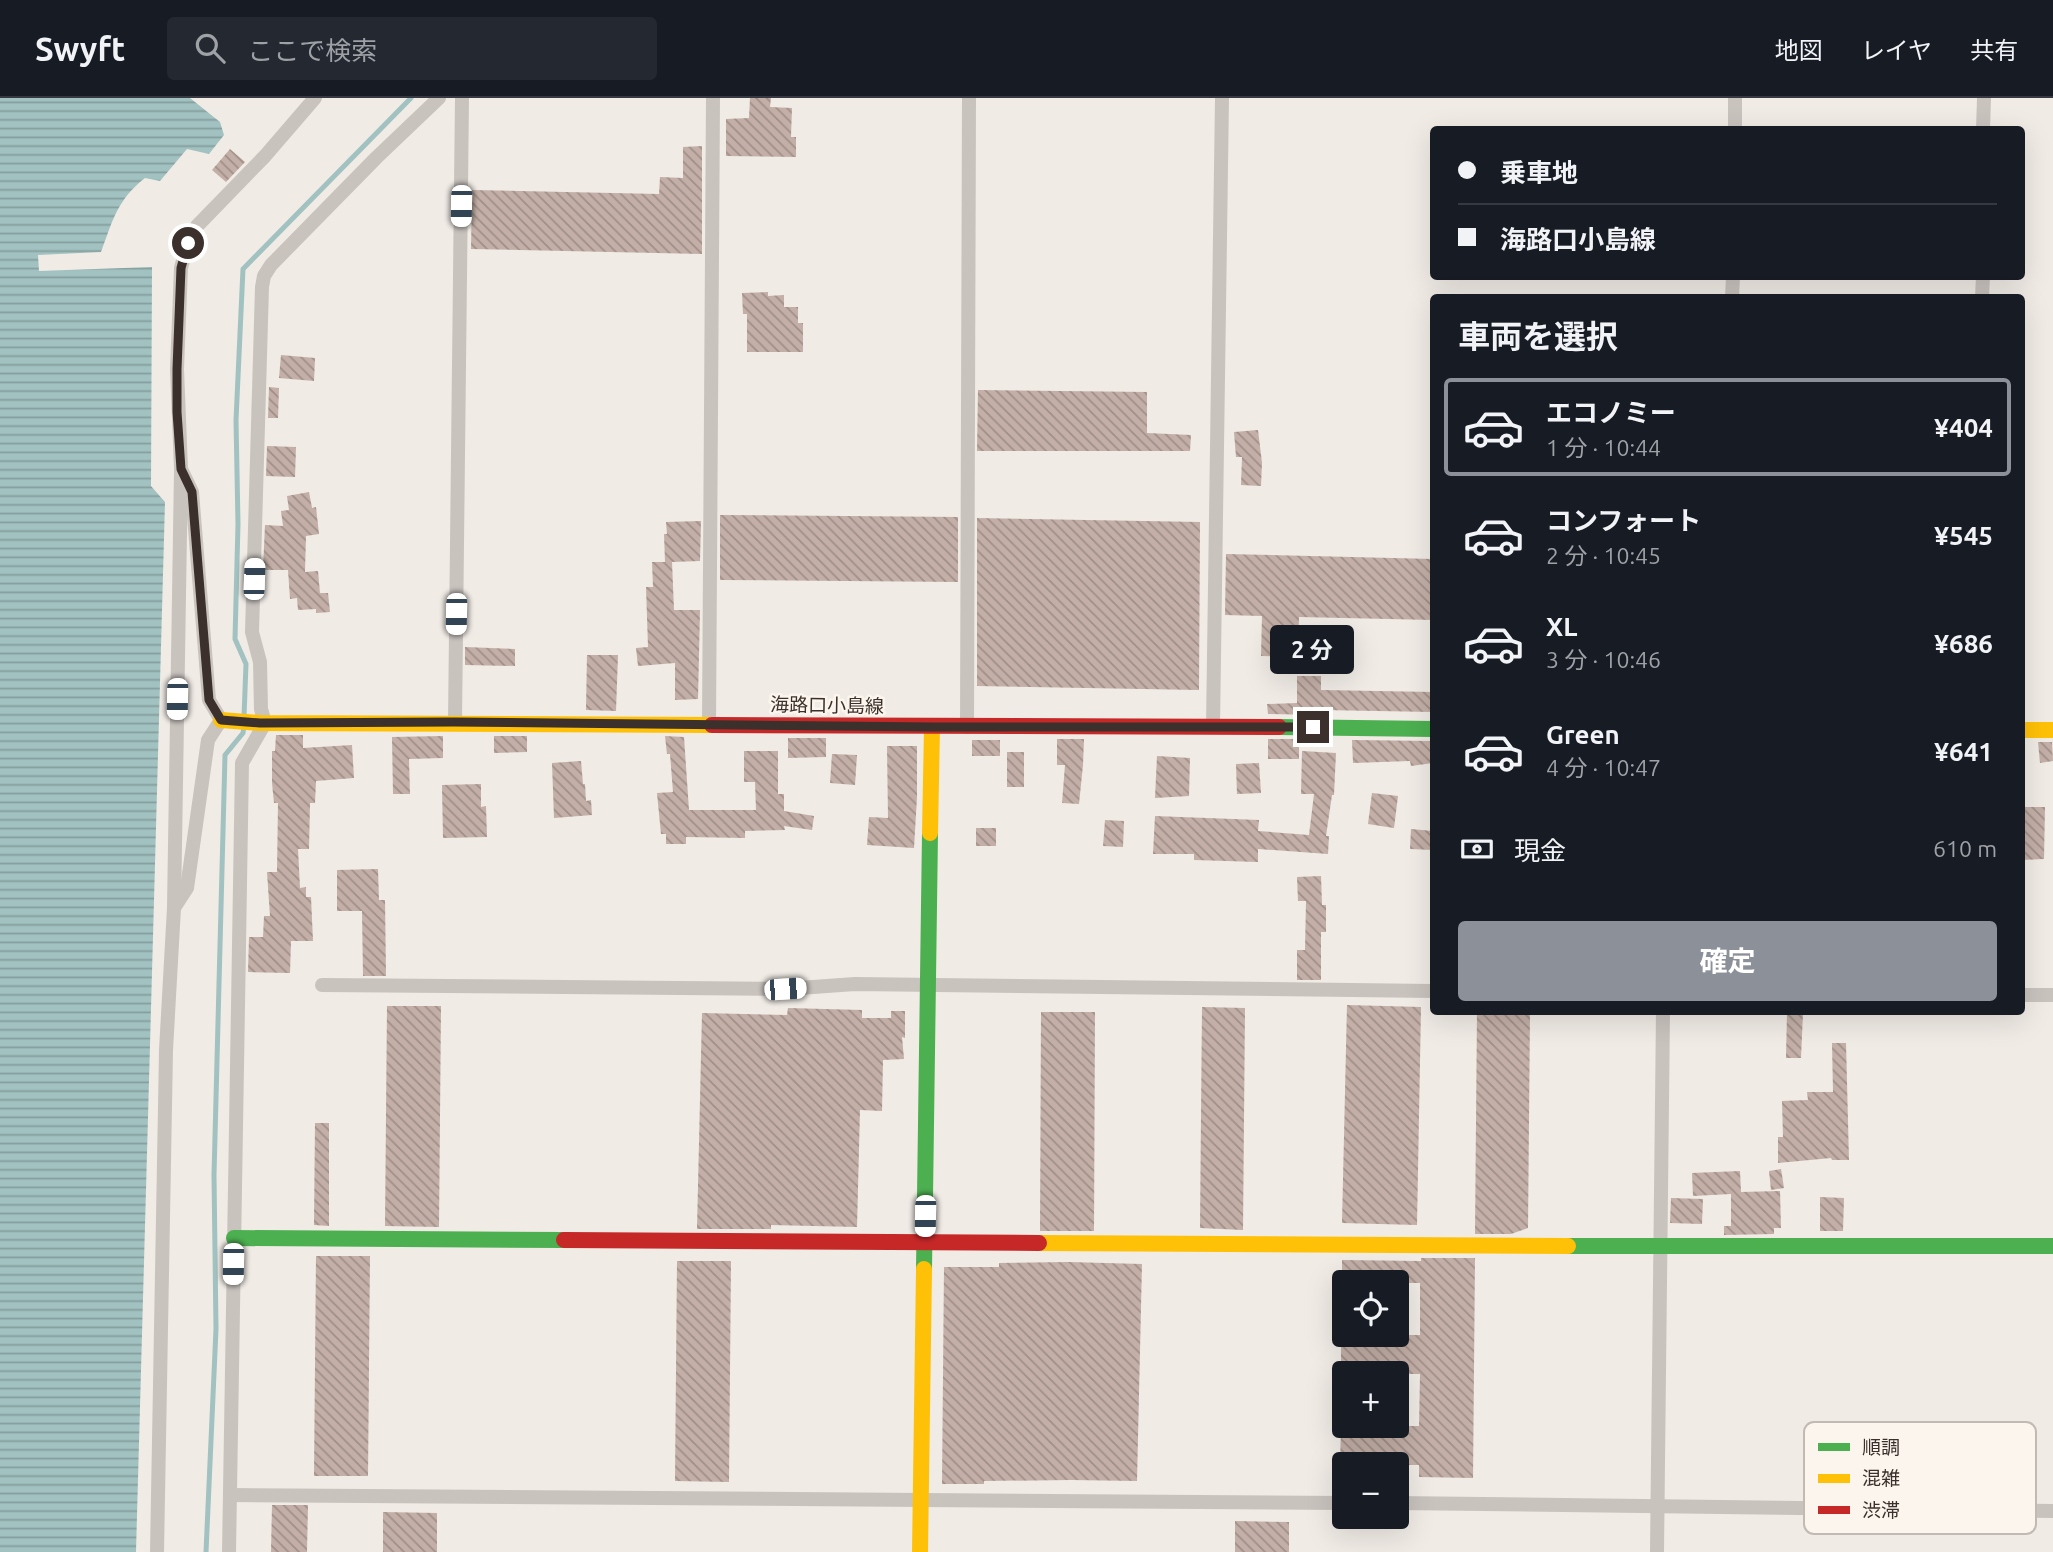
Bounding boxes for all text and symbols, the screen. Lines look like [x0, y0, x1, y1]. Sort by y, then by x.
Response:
search box [167, 17, 657, 80]
icon: search [191, 29, 229, 67]
text: Swyft [35, 30, 125, 67]
text: ここで検索 [247, 36, 377, 65]
text: 地図 [1775, 37, 1823, 64]
text: レイヤ [1861, 37, 1932, 64]
text: 共有 [1970, 37, 2018, 64]
text: 乗車地 [1500, 158, 1578, 187]
car [451, 185, 472, 227]
text: 海路口小島線 [1500, 225, 1656, 254]
route start [172, 227, 204, 259]
text: 車両を選択 [1458, 318, 1618, 354]
icon: car [1462, 396, 1525, 459]
text: エコノミー [1546, 398, 1676, 427]
text: ¥404 [1934, 413, 1993, 442]
text: 1 分 · 10:44 [1546, 435, 1661, 460]
icon: car [1462, 504, 1525, 567]
text: コンフォート [1546, 506, 1701, 535]
text: ¥545 [1934, 521, 1993, 550]
text: 2 分 · 10:45 [1546, 543, 1661, 568]
car [243, 558, 266, 600]
car [446, 593, 467, 635]
icon: car [1462, 612, 1525, 675]
text: XL [1546, 612, 1577, 641]
callout: 2 分 [1271, 626, 1355, 674]
text: ¥686 [1934, 629, 1993, 658]
text: 2 分 [1291, 637, 1333, 662]
text: 3 分 · 10:46 [1546, 647, 1661, 672]
car [167, 678, 188, 720]
street label: 海路口小島線 [770, 693, 884, 717]
route end [1297, 711, 1329, 743]
icon: car [1462, 720, 1525, 783]
text: Green [1546, 720, 1620, 749]
text: ¥641 [1934, 737, 1993, 766]
text: 4 分 · 10:47 [1546, 755, 1661, 780]
icon: cash [1458, 830, 1496, 868]
text: 現金 [1514, 836, 1566, 865]
text: 610 m [1933, 836, 1997, 861]
button: 確定 [1458, 921, 1997, 1001]
car [764, 977, 807, 1001]
car [915, 1195, 936, 1237]
car [223, 1243, 244, 1285]
map controls [1332, 1270, 1409, 1529]
button: locate [1332, 1270, 1409, 1347]
button: + [1332, 1361, 1409, 1438]
legend [1804, 1422, 2036, 1534]
text: 順調 [1862, 1436, 1900, 1458]
button: − [1332, 1452, 1409, 1529]
text: 混雑 [1862, 1467, 1900, 1489]
text: 渋滞 [1862, 1499, 1900, 1521]

